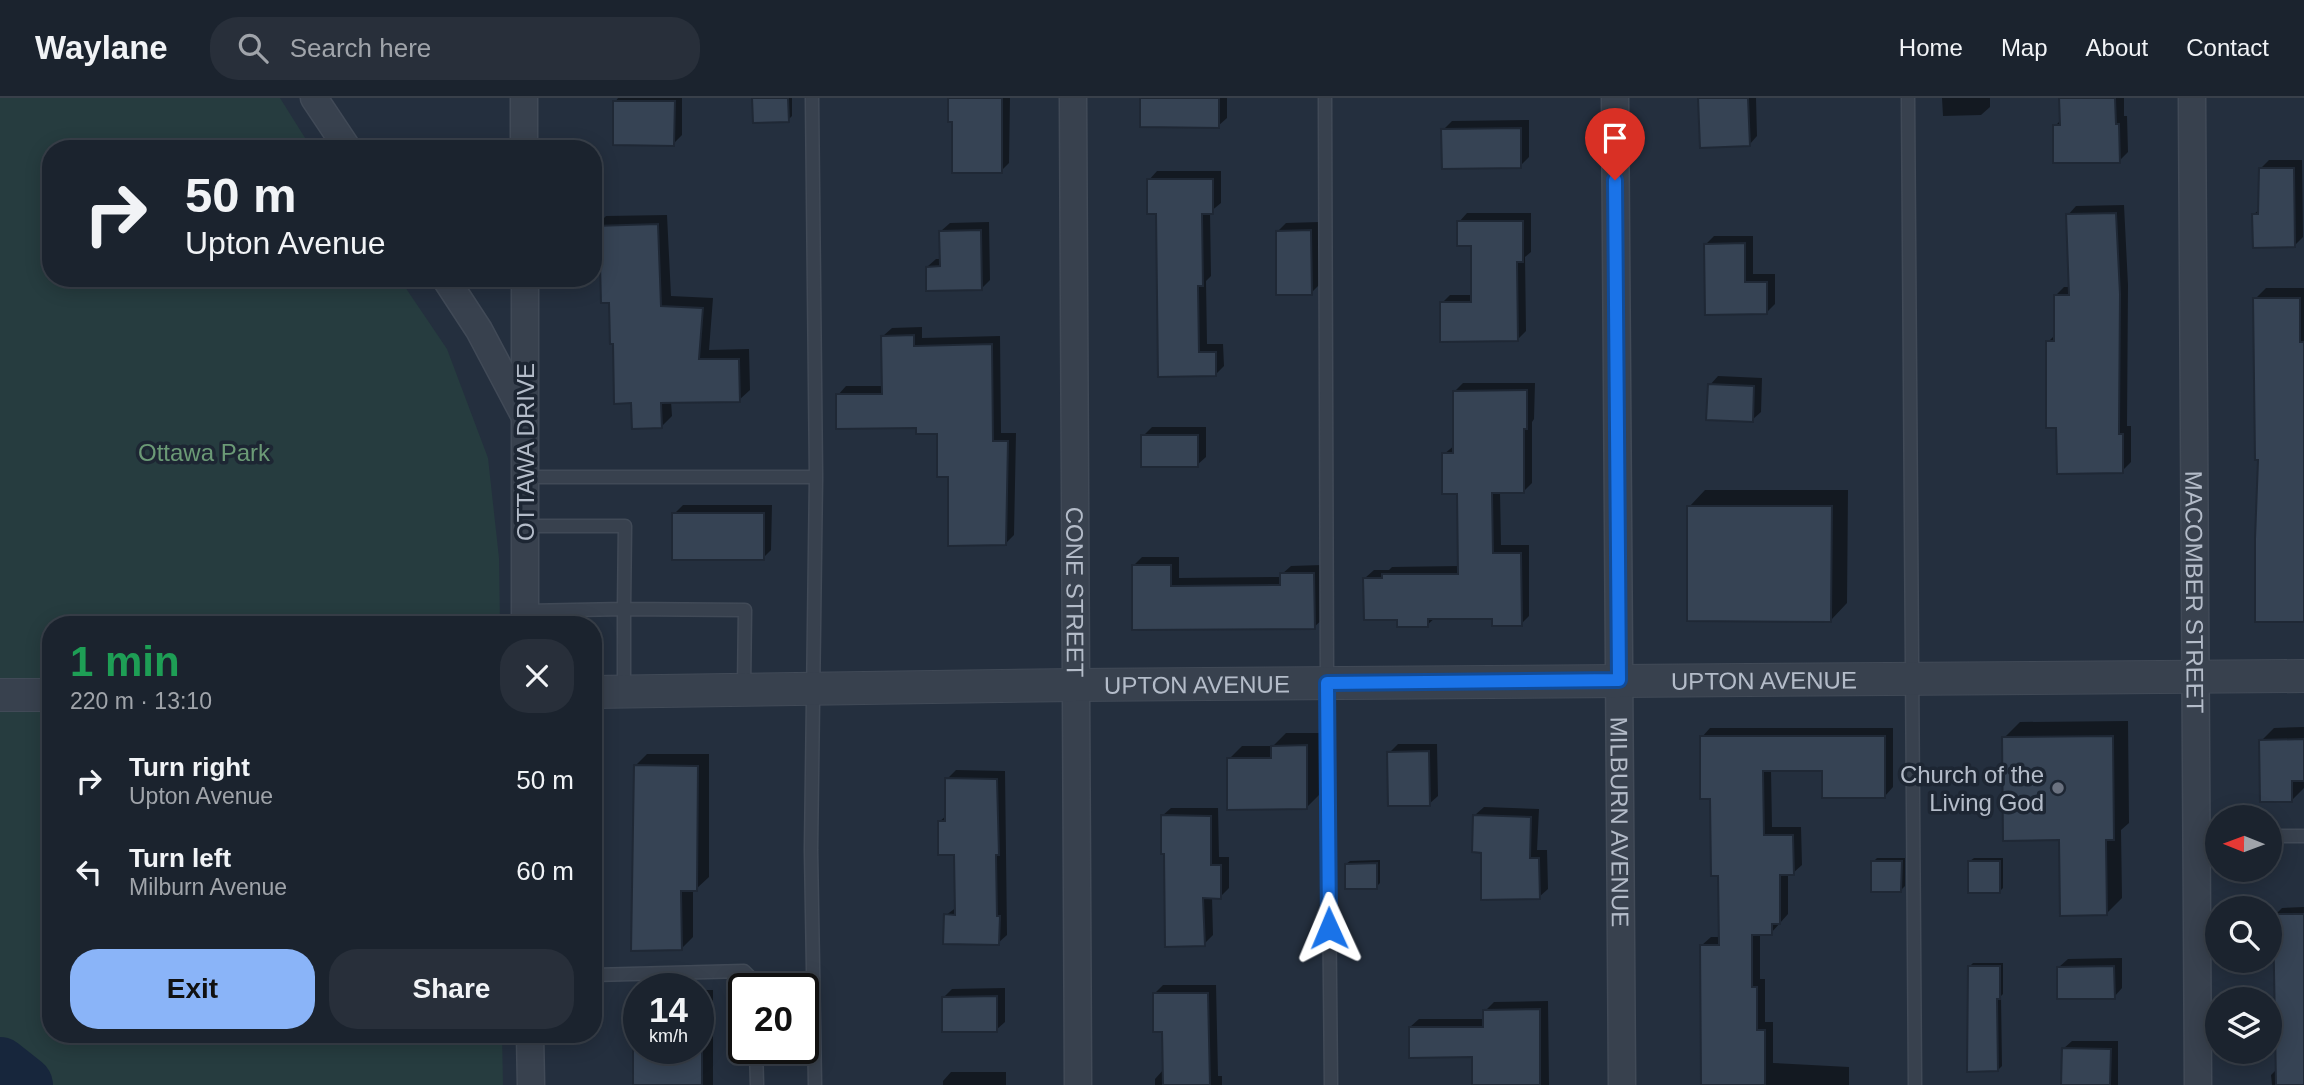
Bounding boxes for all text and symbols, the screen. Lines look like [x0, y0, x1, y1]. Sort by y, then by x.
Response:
search box [210, 17, 700, 80]
text: Waylane [35, 29, 168, 66]
icon: search [234, 29, 272, 67]
text: Search here [290, 33, 431, 63]
text: Home [1899, 34, 1963, 61]
text: Map [2001, 34, 2048, 61]
text: About [2086, 34, 2148, 61]
text: Contact [2186, 34, 2269, 61]
pin [1585, 108, 1645, 180]
icon: arrive [1596, 119, 1634, 157]
icon: right [70, 168, 161, 259]
text: 50 m [185, 168, 297, 222]
text: Upton Avenue [185, 225, 385, 261]
street label: OTTAWA DRIVE [512, 363, 539, 541]
park label: Ottawa Park [138, 439, 271, 466]
street label: MACOMBER STREET [2181, 471, 2209, 714]
street label: CONE STREET [1062, 507, 1089, 678]
text: 1 min [70, 638, 180, 685]
button: close [500, 639, 574, 713]
street label: UPTON AVENUE [1671, 666, 1857, 694]
street label: UPTON AVENUE [1104, 670, 1290, 698]
text: 220 m · 13:10 [70, 688, 212, 714]
street label: MILBURN AVENUE [1606, 717, 1634, 927]
text: Turn right [129, 752, 250, 782]
place label: Church of the Living God [1900, 761, 2044, 816]
icon: right [70, 762, 108, 800]
text: 50 m [516, 765, 574, 795]
marker: Church of the Living God [2050, 780, 2066, 796]
text: Upton Avenue [129, 783, 273, 809]
north arrow [2205, 805, 2282, 882]
map controls [2205, 805, 2282, 1064]
text: Turn left [129, 843, 231, 873]
icon: left [70, 853, 108, 891]
text: 60 m [516, 856, 574, 886]
text: Milburn Avenue [129, 874, 287, 900]
position arrow [1292, 891, 1366, 965]
button: search [2205, 896, 2282, 973]
button: Exit [70, 949, 315, 1029]
button: Share [329, 949, 574, 1029]
speed limit sign: 20 [728, 973, 819, 1064]
button: layers [2205, 987, 2282, 1064]
text: 14 [649, 990, 688, 1029]
text: km/h [649, 1026, 688, 1046]

